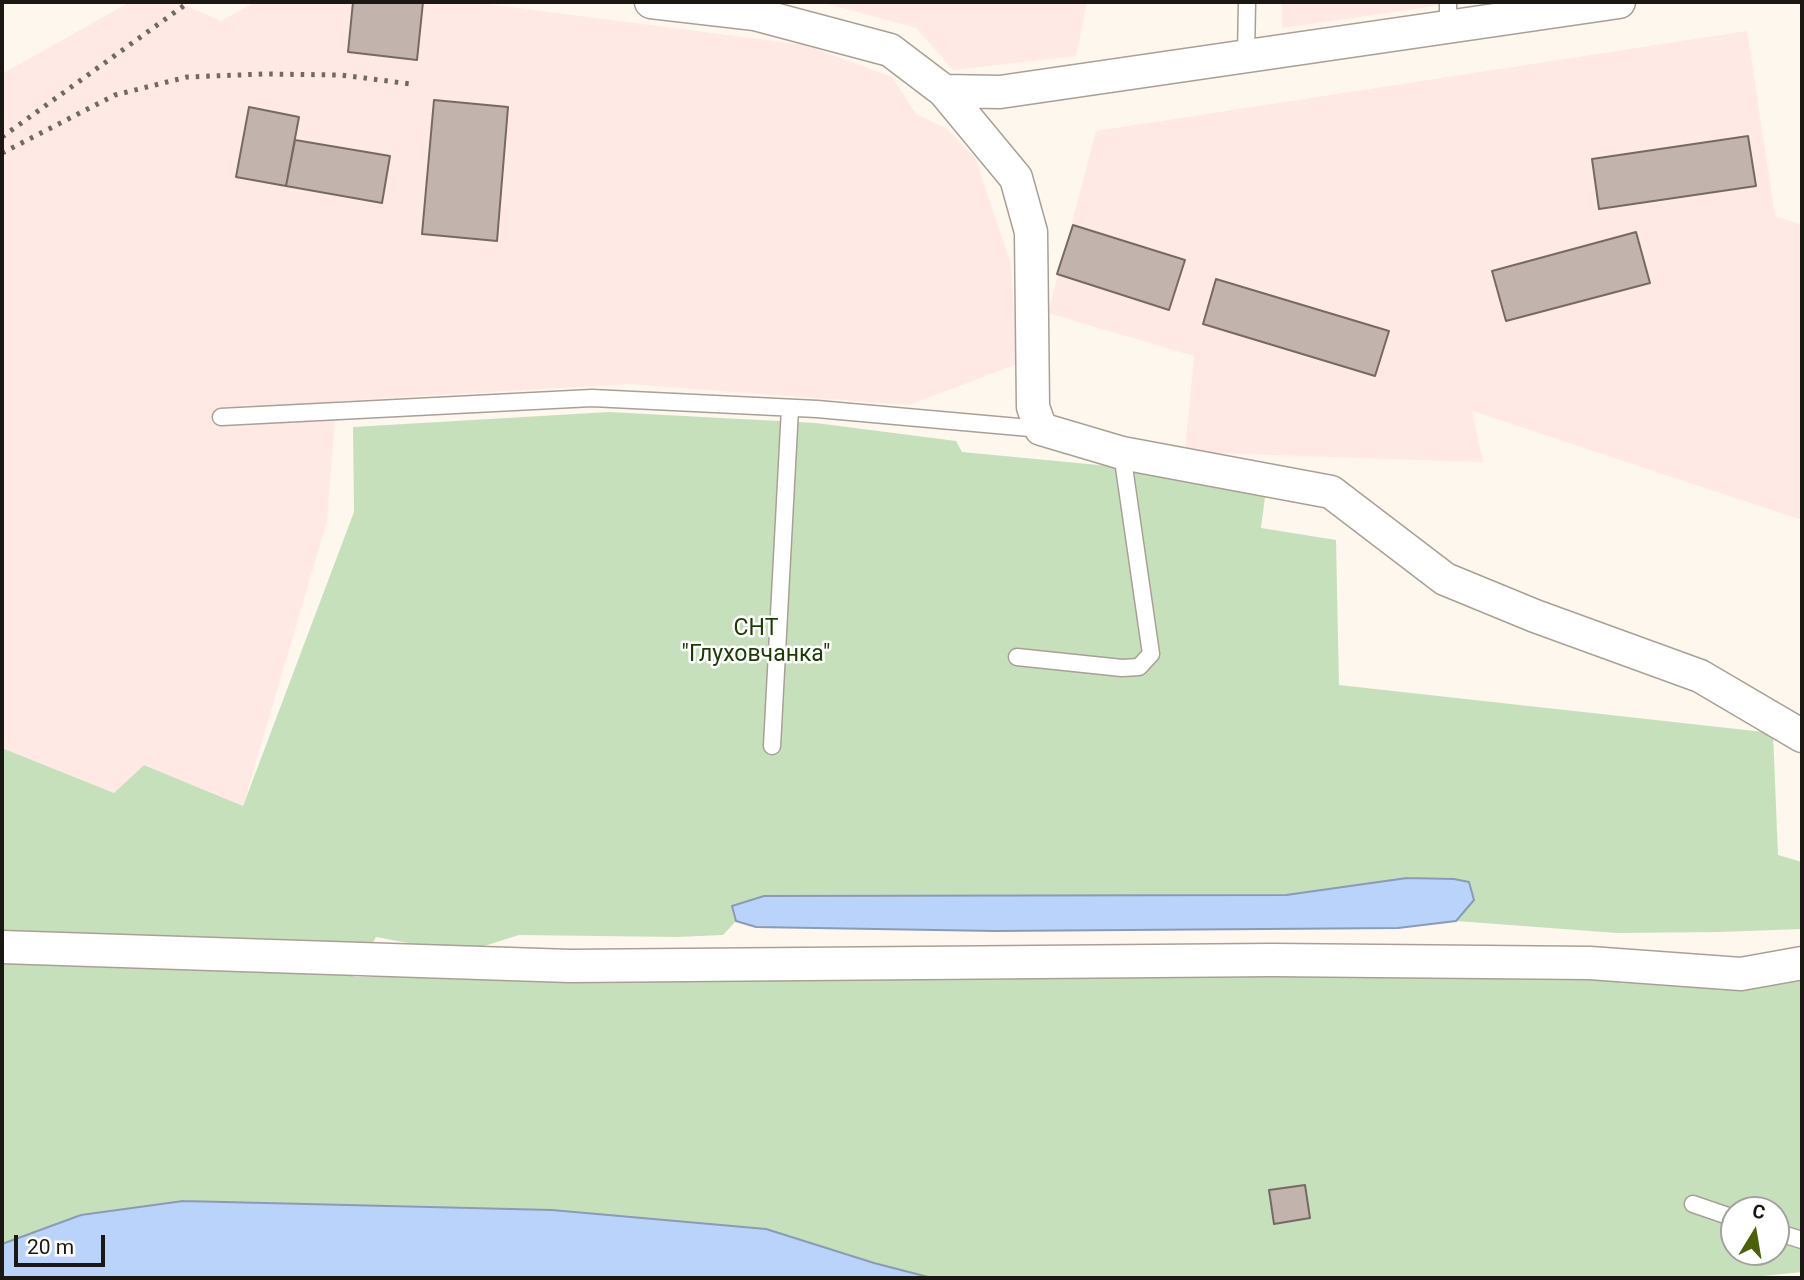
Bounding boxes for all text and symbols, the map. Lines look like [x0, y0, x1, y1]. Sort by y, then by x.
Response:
park label: СНТ "Глуховчанка" [682, 615, 830, 669]
north arrow [1720, 1196, 1790, 1266]
text: С [1750, 1199, 1767, 1224]
scale bar [18, 1220, 108, 1264]
text: 20 m [27, 1235, 74, 1259]

